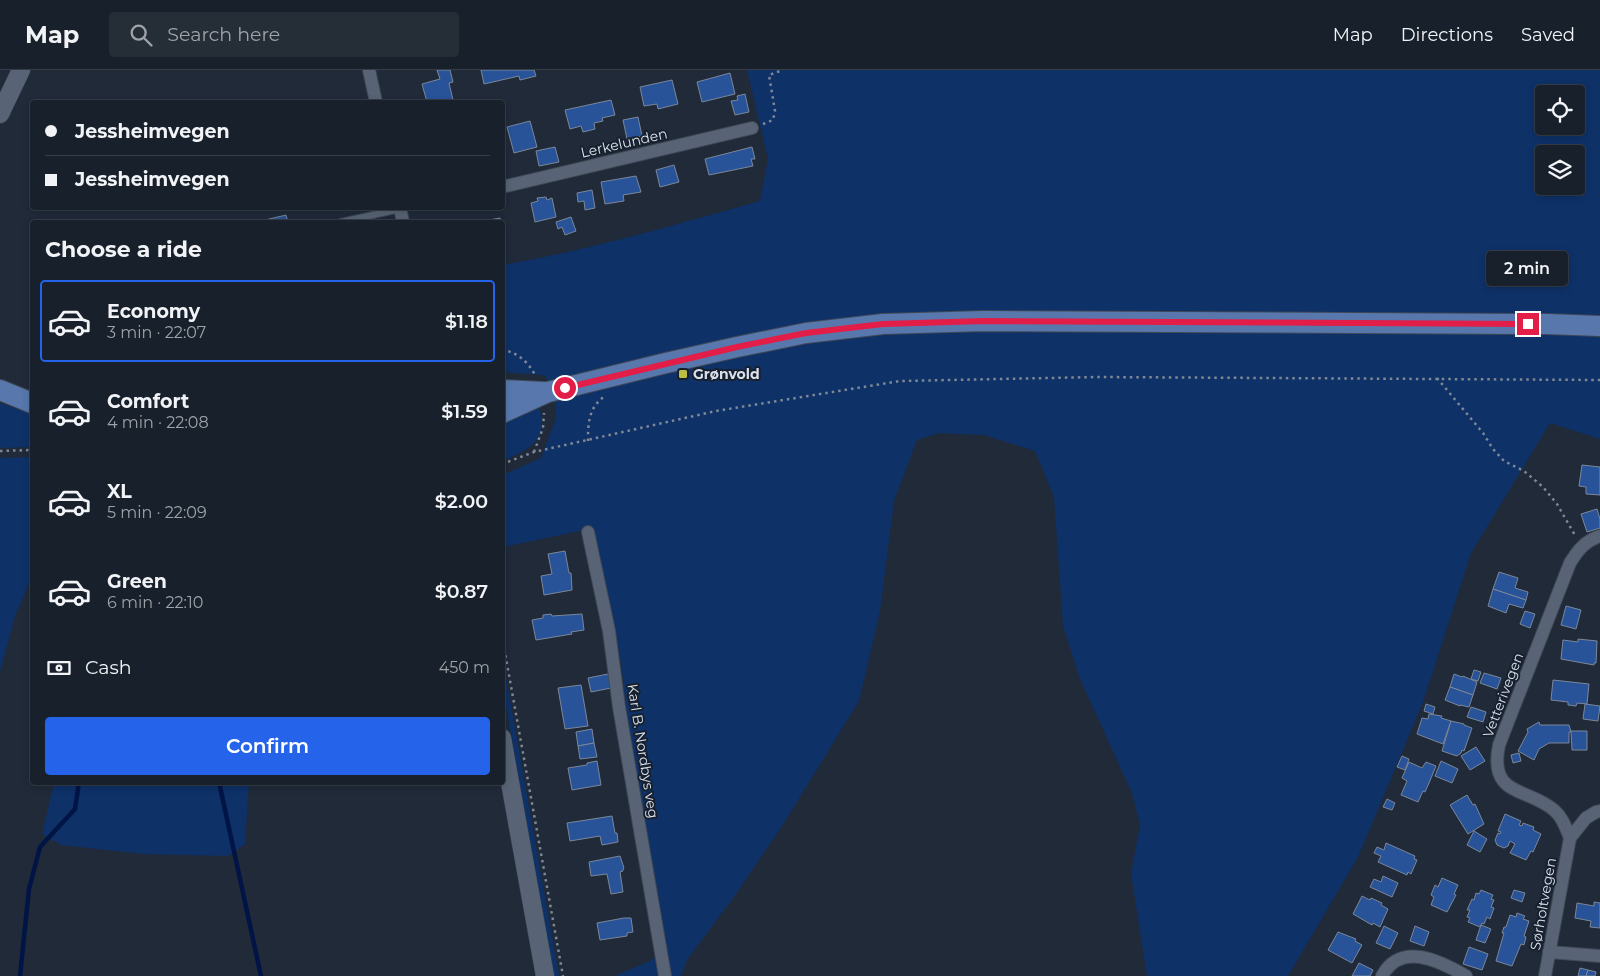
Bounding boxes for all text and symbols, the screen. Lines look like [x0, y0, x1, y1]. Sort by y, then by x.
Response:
search box [109, 12, 459, 57]
text: Map [25, 20, 79, 49]
icon: search [127, 21, 155, 49]
text: Search here [167, 23, 280, 46]
text: Map [1333, 24, 1373, 46]
text: Directions [1401, 24, 1493, 46]
text: Saved [1521, 24, 1575, 46]
map controls [1535, 85, 1585, 195]
button: locate [1535, 85, 1585, 135]
text: Jessheimvegen [75, 120, 230, 143]
street label: Lerkelunden [579, 124, 669, 162]
button: layers [1535, 145, 1585, 195]
text: Jessheimvegen [75, 168, 230, 191]
text: Choose a ride [45, 236, 202, 263]
callout: 2 min [1487, 252, 1569, 286]
text: 2 min [1504, 259, 1550, 278]
icon: car [47, 299, 92, 344]
text: Economy [107, 300, 200, 323]
text: $1.18 [445, 310, 488, 333]
route end [1517, 313, 1539, 335]
text: 3 min · 22:07 [107, 323, 206, 342]
place label: Grønvold [693, 365, 760, 383]
marker: Grønvold [677, 368, 689, 380]
route start [554, 377, 576, 399]
icon: car [47, 389, 92, 434]
text: Comfort [107, 390, 189, 413]
text: $1.59 [441, 400, 488, 423]
text: 4 min · 22:08 [107, 413, 209, 432]
icon: car [47, 479, 92, 524]
text: XL [107, 480, 132, 503]
text: $2.00 [435, 490, 488, 513]
text: 5 min · 22:09 [107, 503, 207, 522]
icon: car [47, 569, 92, 614]
text: Green [107, 570, 167, 593]
text: $0.87 [435, 580, 488, 603]
text: 6 min · 22:10 [107, 593, 203, 612]
street label: Vetterivegen [1479, 650, 1527, 740]
icon: cash [45, 654, 73, 682]
text: Cash [85, 656, 132, 679]
text: 450 m [439, 658, 490, 677]
street label: Karl B. Nordbys veg [623, 682, 663, 820]
button: Confirm [45, 717, 490, 775]
street label: Sørholtvegen [1526, 856, 1560, 952]

